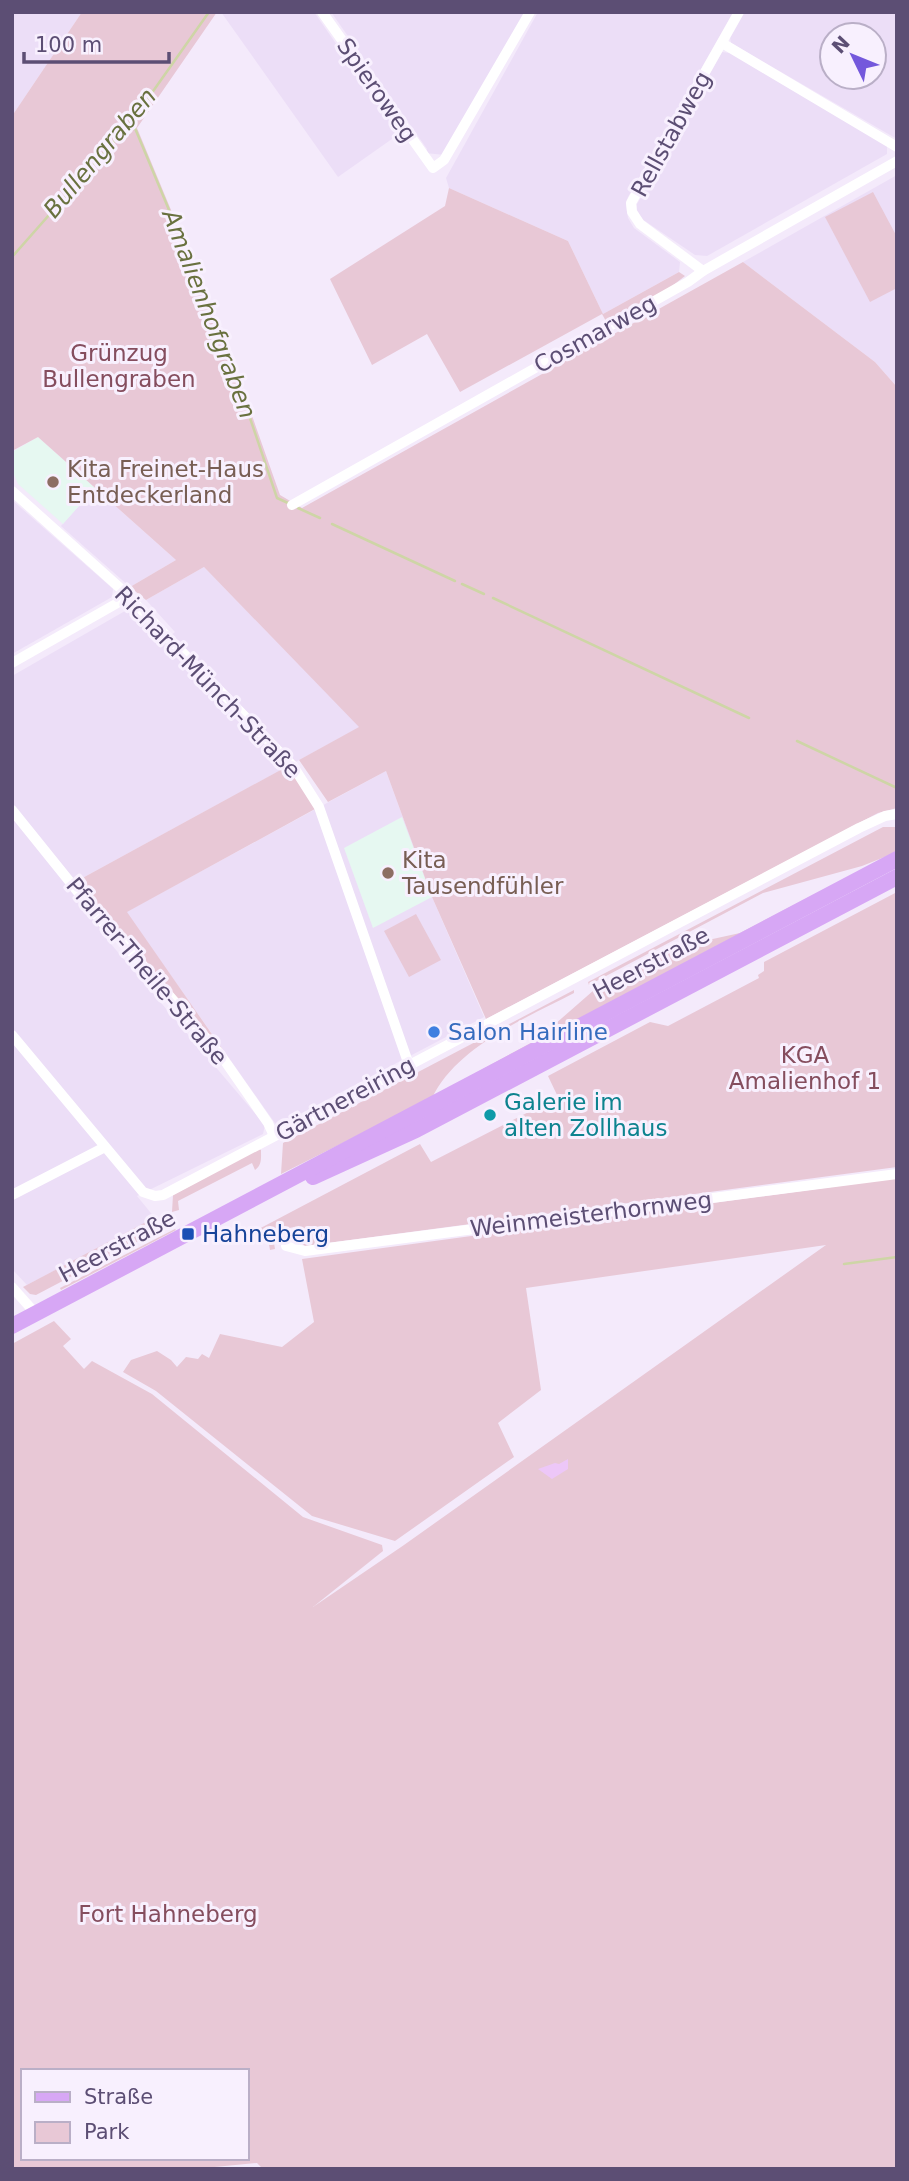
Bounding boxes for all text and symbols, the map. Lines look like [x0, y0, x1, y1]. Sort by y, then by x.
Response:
scale bar [24, 21, 170, 65]
north arrow [818, 21, 888, 91]
text: N [827, 31, 854, 58]
text: 100 m [35, 33, 102, 57]
street label: Spieroweg [332, 33, 422, 147]
street label: Rellstabweg [626, 67, 716, 201]
water label: Bullengraben [38, 83, 162, 223]
water label: Amalienhofgraben [156, 204, 262, 422]
street label: Cosmarweg [529, 290, 661, 378]
park label: Grünzug Bullengraben [42, 340, 196, 392]
place label: Kita Freinet-Haus Entdeckerland [67, 456, 264, 508]
marker: Kita Freinet-Haus Entdeckerland [45, 474, 61, 490]
street label: Richard-Münch-Straße [110, 581, 306, 783]
place label: Kita Tausendfühler [401, 847, 564, 899]
marker: Kita Tausendfühler [380, 865, 396, 881]
street label: Pfarrer-Theile-Straße [61, 872, 233, 1070]
street label: Heerstraße [588, 921, 714, 1005]
place label: Salon Hairline [448, 1019, 608, 1045]
marker: Salon Hairline [426, 1024, 442, 1040]
park label: KGA Amalienhof 1 [729, 1042, 881, 1094]
street label: Gärtnereiring [271, 1051, 419, 1147]
place label: Galerie im alten Zollhaus [504, 1089, 667, 1141]
marker: Galerie im alten Zollhaus [482, 1107, 498, 1123]
street label: Weinmeisterhornweg [469, 1186, 713, 1242]
street label: Heerstraße [54, 1204, 180, 1288]
place label: Hahneberg [202, 1221, 329, 1247]
marker: Hahneberg [180, 1226, 196, 1242]
park label: Fort Hahneberg [78, 1901, 258, 1927]
legend [21, 2069, 248, 2160]
text: Straße [84, 2085, 153, 2109]
text: Park [84, 2120, 130, 2144]

